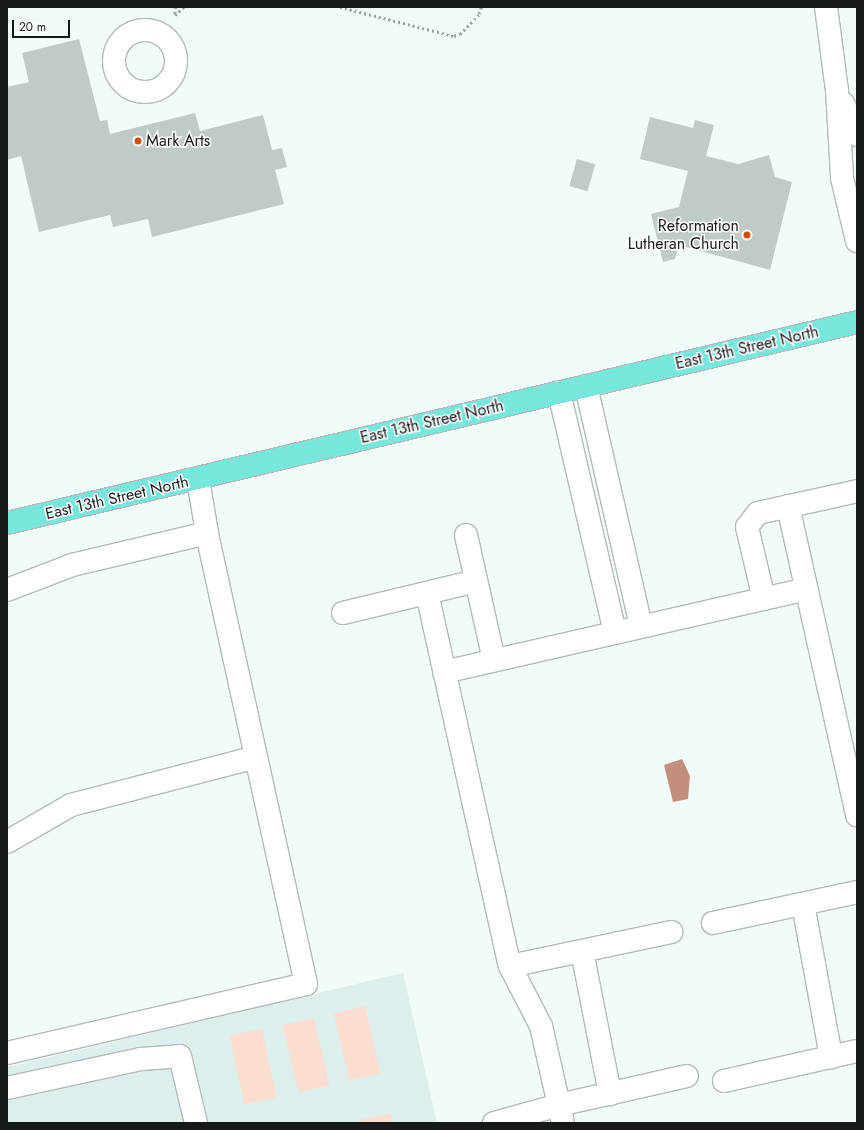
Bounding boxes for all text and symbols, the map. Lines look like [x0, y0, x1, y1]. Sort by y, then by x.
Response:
scale bar [14, 12, 72, 38]
text: 20 m [19, 18, 46, 36]
place label: Mark Arts [146, 131, 210, 151]
marker: Mark Arts [133, 136, 143, 146]
place label: Reformation Lutheran Church [628, 216, 739, 254]
marker: Reformation Lutheran Church [742, 230, 752, 240]
street label: East 13th Street North [674, 322, 820, 374]
street label: East 13th Street North [359, 396, 505, 448]
street label: East 13th Street North [44, 472, 190, 524]

